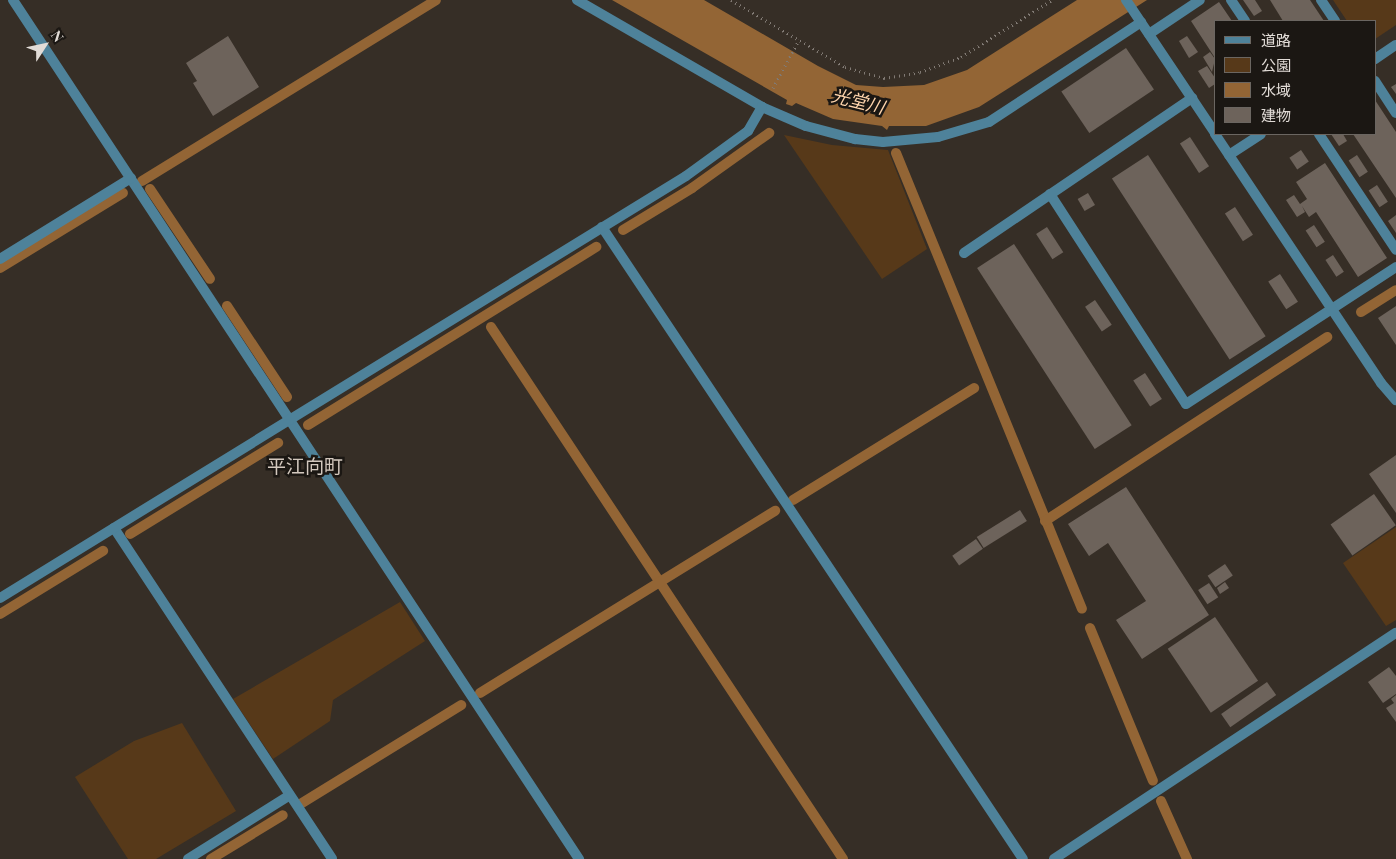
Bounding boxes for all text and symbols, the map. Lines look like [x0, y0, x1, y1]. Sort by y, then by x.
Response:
north arrow [20, 20, 70, 70]
legend [1214, 20, 1376, 135]
text: N [47, 27, 68, 46]
text: 道路 [1261, 30, 1291, 50]
text: 公園 [1261, 55, 1291, 75]
text: 水域 [1261, 80, 1291, 100]
water label: 光堂川 [829, 84, 887, 118]
text: 建物 [1261, 105, 1291, 125]
district label: 平江向町 [267, 455, 343, 477]

